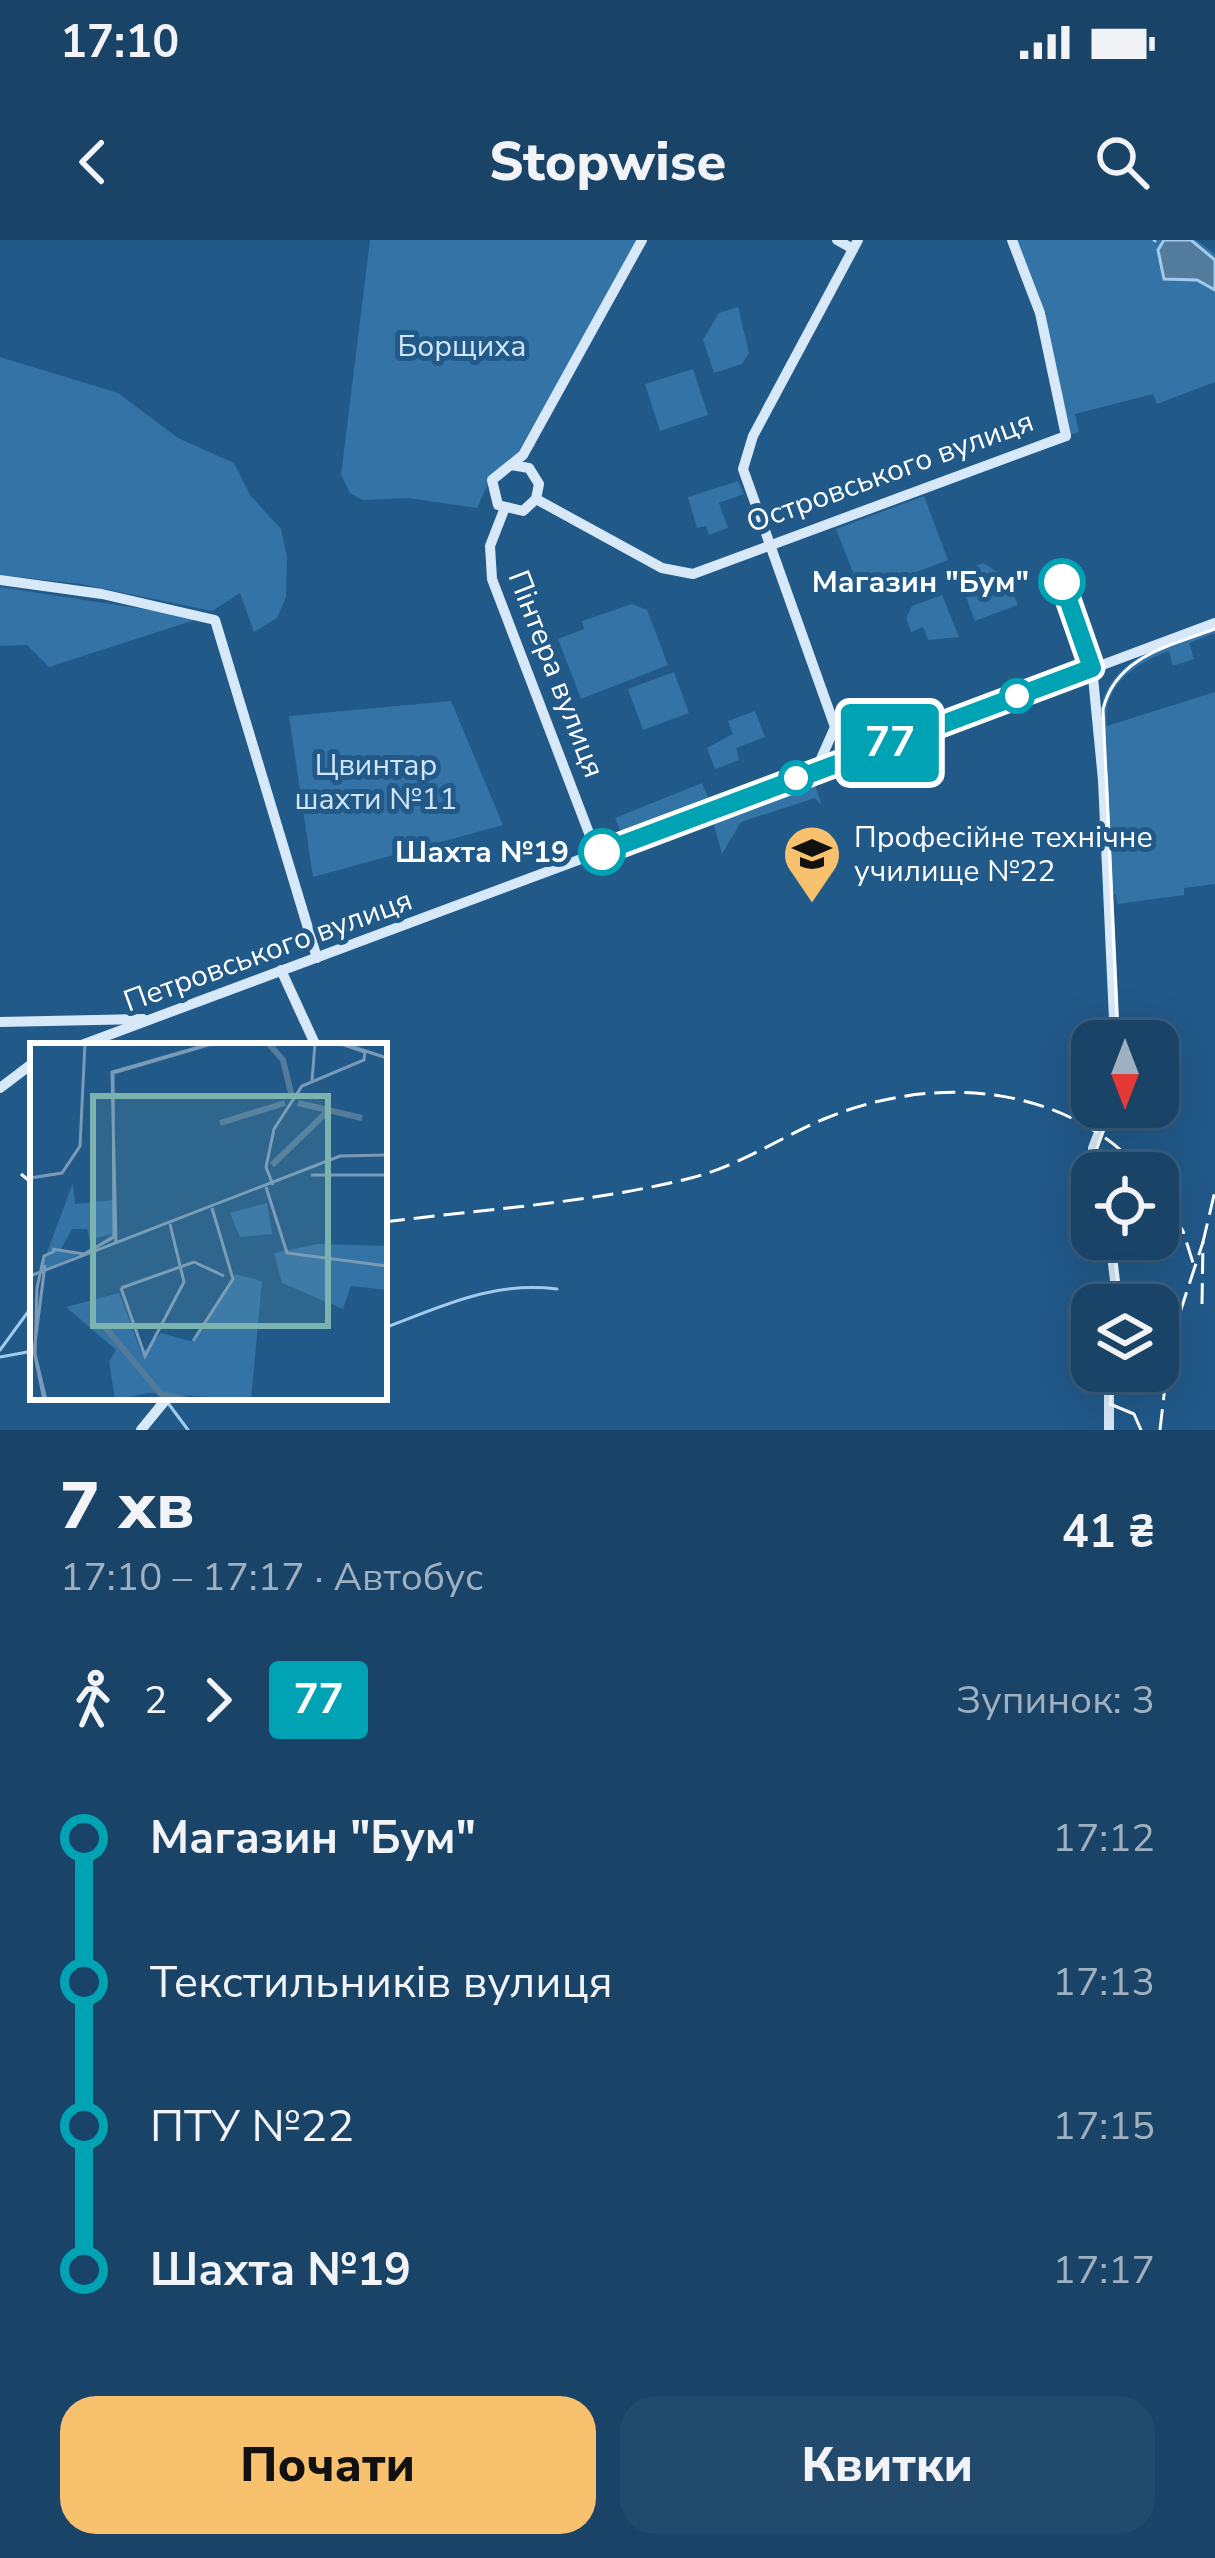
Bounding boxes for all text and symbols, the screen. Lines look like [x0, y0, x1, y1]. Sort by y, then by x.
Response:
text: 17:10 [60, 12, 179, 73]
text: Stopwise [489, 125, 726, 199]
icon: back [60, 129, 126, 195]
icon: search [1089, 129, 1155, 195]
park label: Борщиха [398, 326, 526, 367]
street label: Островського вулиця [741, 401, 1039, 543]
marker: Магазин "Бум" [1040, 560, 1084, 604]
place label: Магазин "Бум" [812, 562, 1029, 603]
street label: Пінтера вулиця [498, 565, 614, 783]
unlabelled marker [1001, 680, 1033, 712]
line badge: 77 [836, 704, 944, 782]
text: 77 [865, 714, 915, 771]
park label: Цвинтар шахти №11 [294, 745, 458, 820]
unlabelled marker [780, 762, 812, 794]
place label: Професійне технічне училище №22 [854, 817, 1153, 892]
school or university icon: Професійне технічне училище №22 [781, 823, 843, 905]
marker: Шахта №19 [580, 830, 624, 874]
place label: Шахта №19 [395, 832, 569, 873]
street label: Петровського вулиця [118, 880, 418, 1022]
north arrow [1071, 1020, 1179, 1128]
map controls [1071, 1020, 1179, 1392]
inset map [30, 1043, 387, 1400]
button: locate [1071, 1152, 1179, 1260]
button: layers [1071, 1284, 1179, 1392]
text: 7 хв [60, 1461, 194, 1551]
text: 41 ₴ [1062, 1502, 1155, 1563]
text: 17:10 – 17:17 · Автобус [60, 1551, 483, 1604]
icon: walk [60, 1667, 126, 1733]
icon: forward [185, 1667, 251, 1733]
text: 77 [293, 1671, 344, 1728]
text: 2 [144, 1674, 167, 1727]
text: Зупинок: 3 [956, 1674, 1155, 1727]
text: Магазин "Бум" [150, 1808, 476, 1869]
text: 17:12 [1053, 1812, 1155, 1865]
text: Текстильників вулиця [150, 1952, 613, 2013]
text: 17:13 [1053, 1956, 1155, 2009]
text: ПТУ №22 [150, 2096, 354, 2157]
text: 17:15 [1053, 2100, 1155, 2153]
text: Шахта №19 [150, 2240, 411, 2301]
text: 17:17 [1053, 2244, 1155, 2297]
button: Почати [60, 2396, 596, 2534]
button: Квитки [620, 2396, 1155, 2534]

